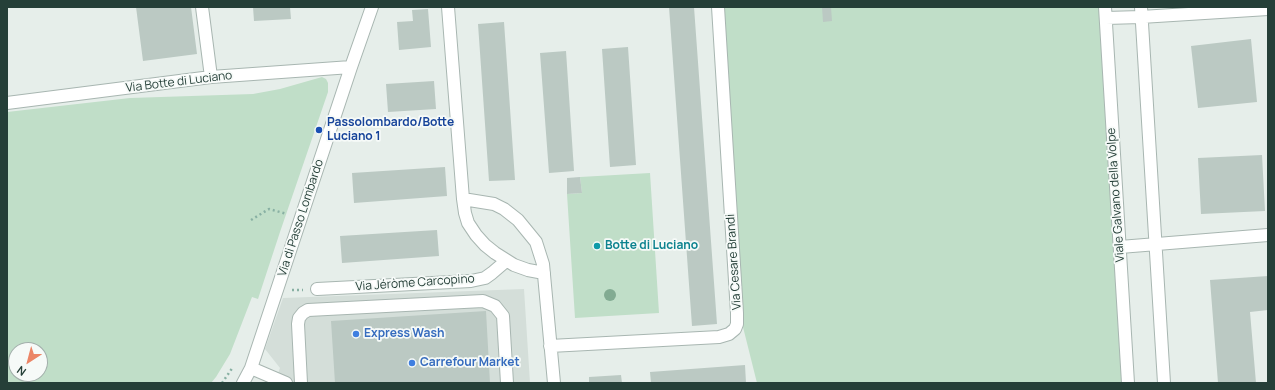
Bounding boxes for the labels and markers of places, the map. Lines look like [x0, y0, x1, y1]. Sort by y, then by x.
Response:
place label: Passolombardo/Botte Luciano 1 [327, 116, 454, 144]
marker: Passolombardo/Botte Luciano 1 [314, 125, 324, 135]
place label: Botte di Luciano [605, 239, 698, 253]
marker: Botte di Luciano [592, 241, 602, 251]
place label: Express Wash [364, 327, 444, 341]
marker: Express Wash [351, 329, 361, 339]
place label: Carrefour Market [420, 356, 520, 370]
marker: Carrefour Market [407, 358, 417, 368]

